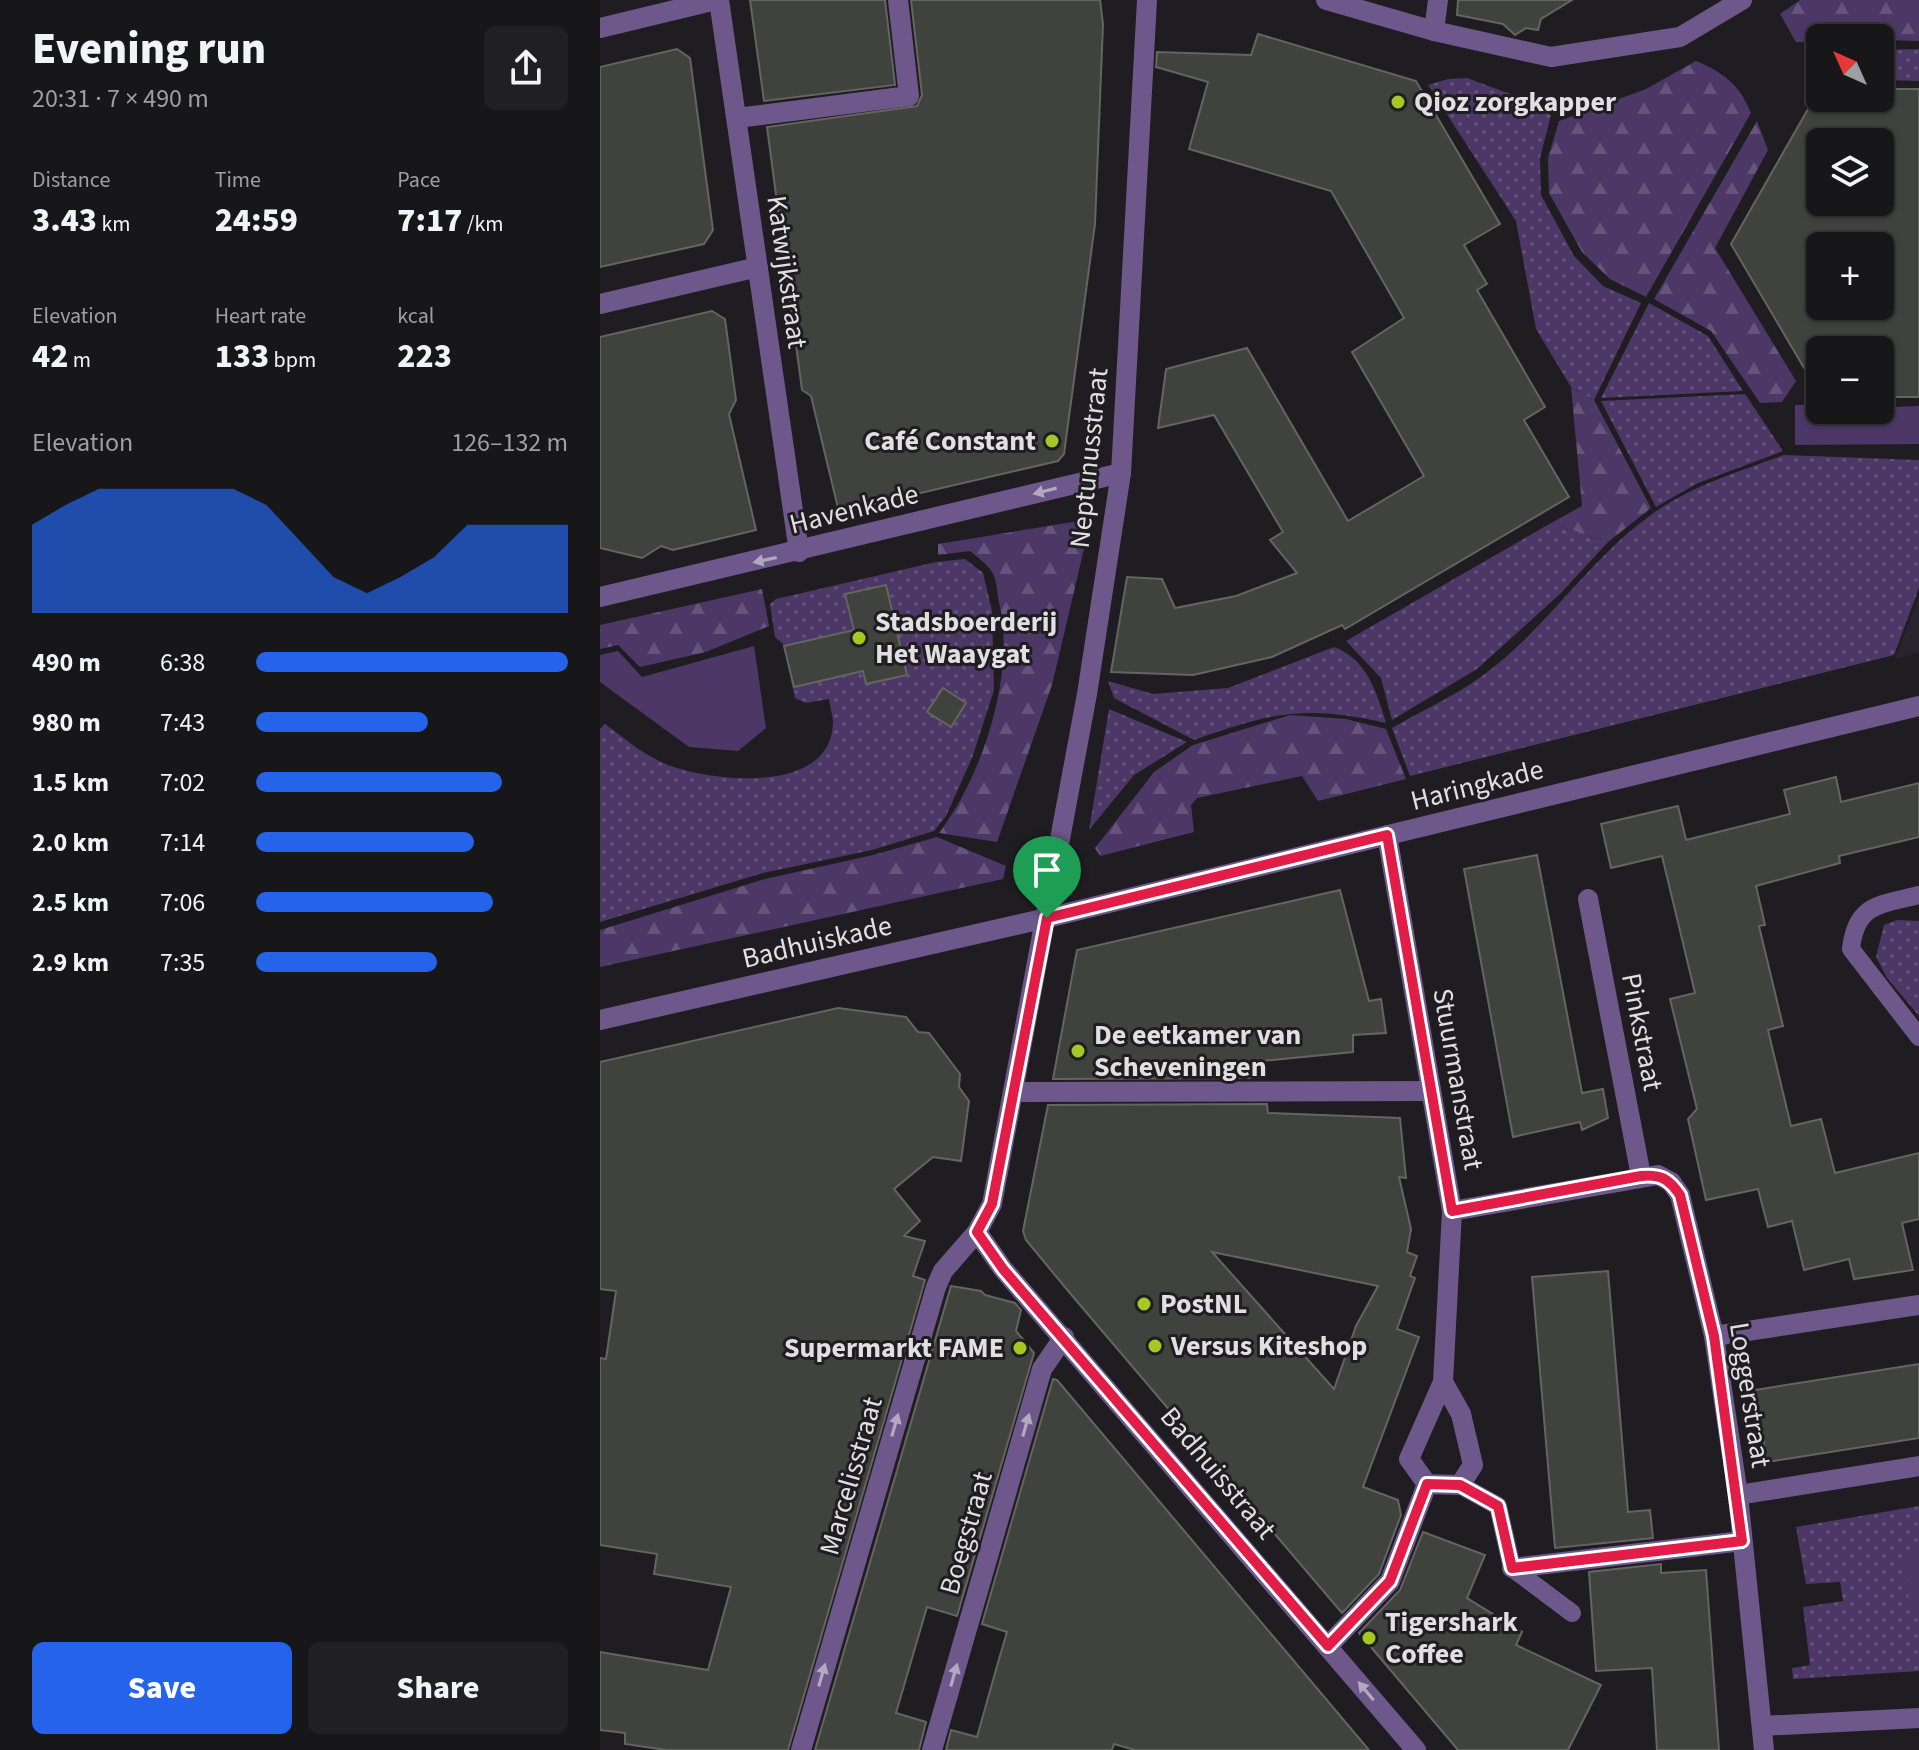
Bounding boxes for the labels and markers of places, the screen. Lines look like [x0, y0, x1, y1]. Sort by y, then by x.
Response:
place label: Qioz zorgkapper [1414, 82, 1617, 122]
marker: Qioz zorgkapper [1389, 93, 1407, 111]
place label: Café Constant [864, 421, 1036, 461]
marker: Café Constant [1043, 432, 1061, 450]
place label: Stadsboerderij Het Waaygat [875, 602, 1057, 674]
marker: Stadsboerderij Het Waaygat [850, 629, 868, 647]
pin [1013, 836, 1081, 918]
place label: De eetkamer van Scheveningen [1094, 1015, 1301, 1087]
marker: De eetkamer van Scheveningen [1069, 1042, 1087, 1060]
place label: PostNL [1160, 1284, 1247, 1324]
marker: PostNL [1135, 1295, 1153, 1313]
place label: Versus Kiteshop [1170, 1326, 1367, 1366]
place label: Supermarkt FAME [784, 1328, 1004, 1368]
marker: Versus Kiteshop [1146, 1337, 1164, 1355]
marker: Supermarkt FAME [1011, 1339, 1029, 1357]
place label: Tigershark Coffee [1385, 1602, 1518, 1674]
marker: Tigershark Coffee [1360, 1629, 1378, 1647]

